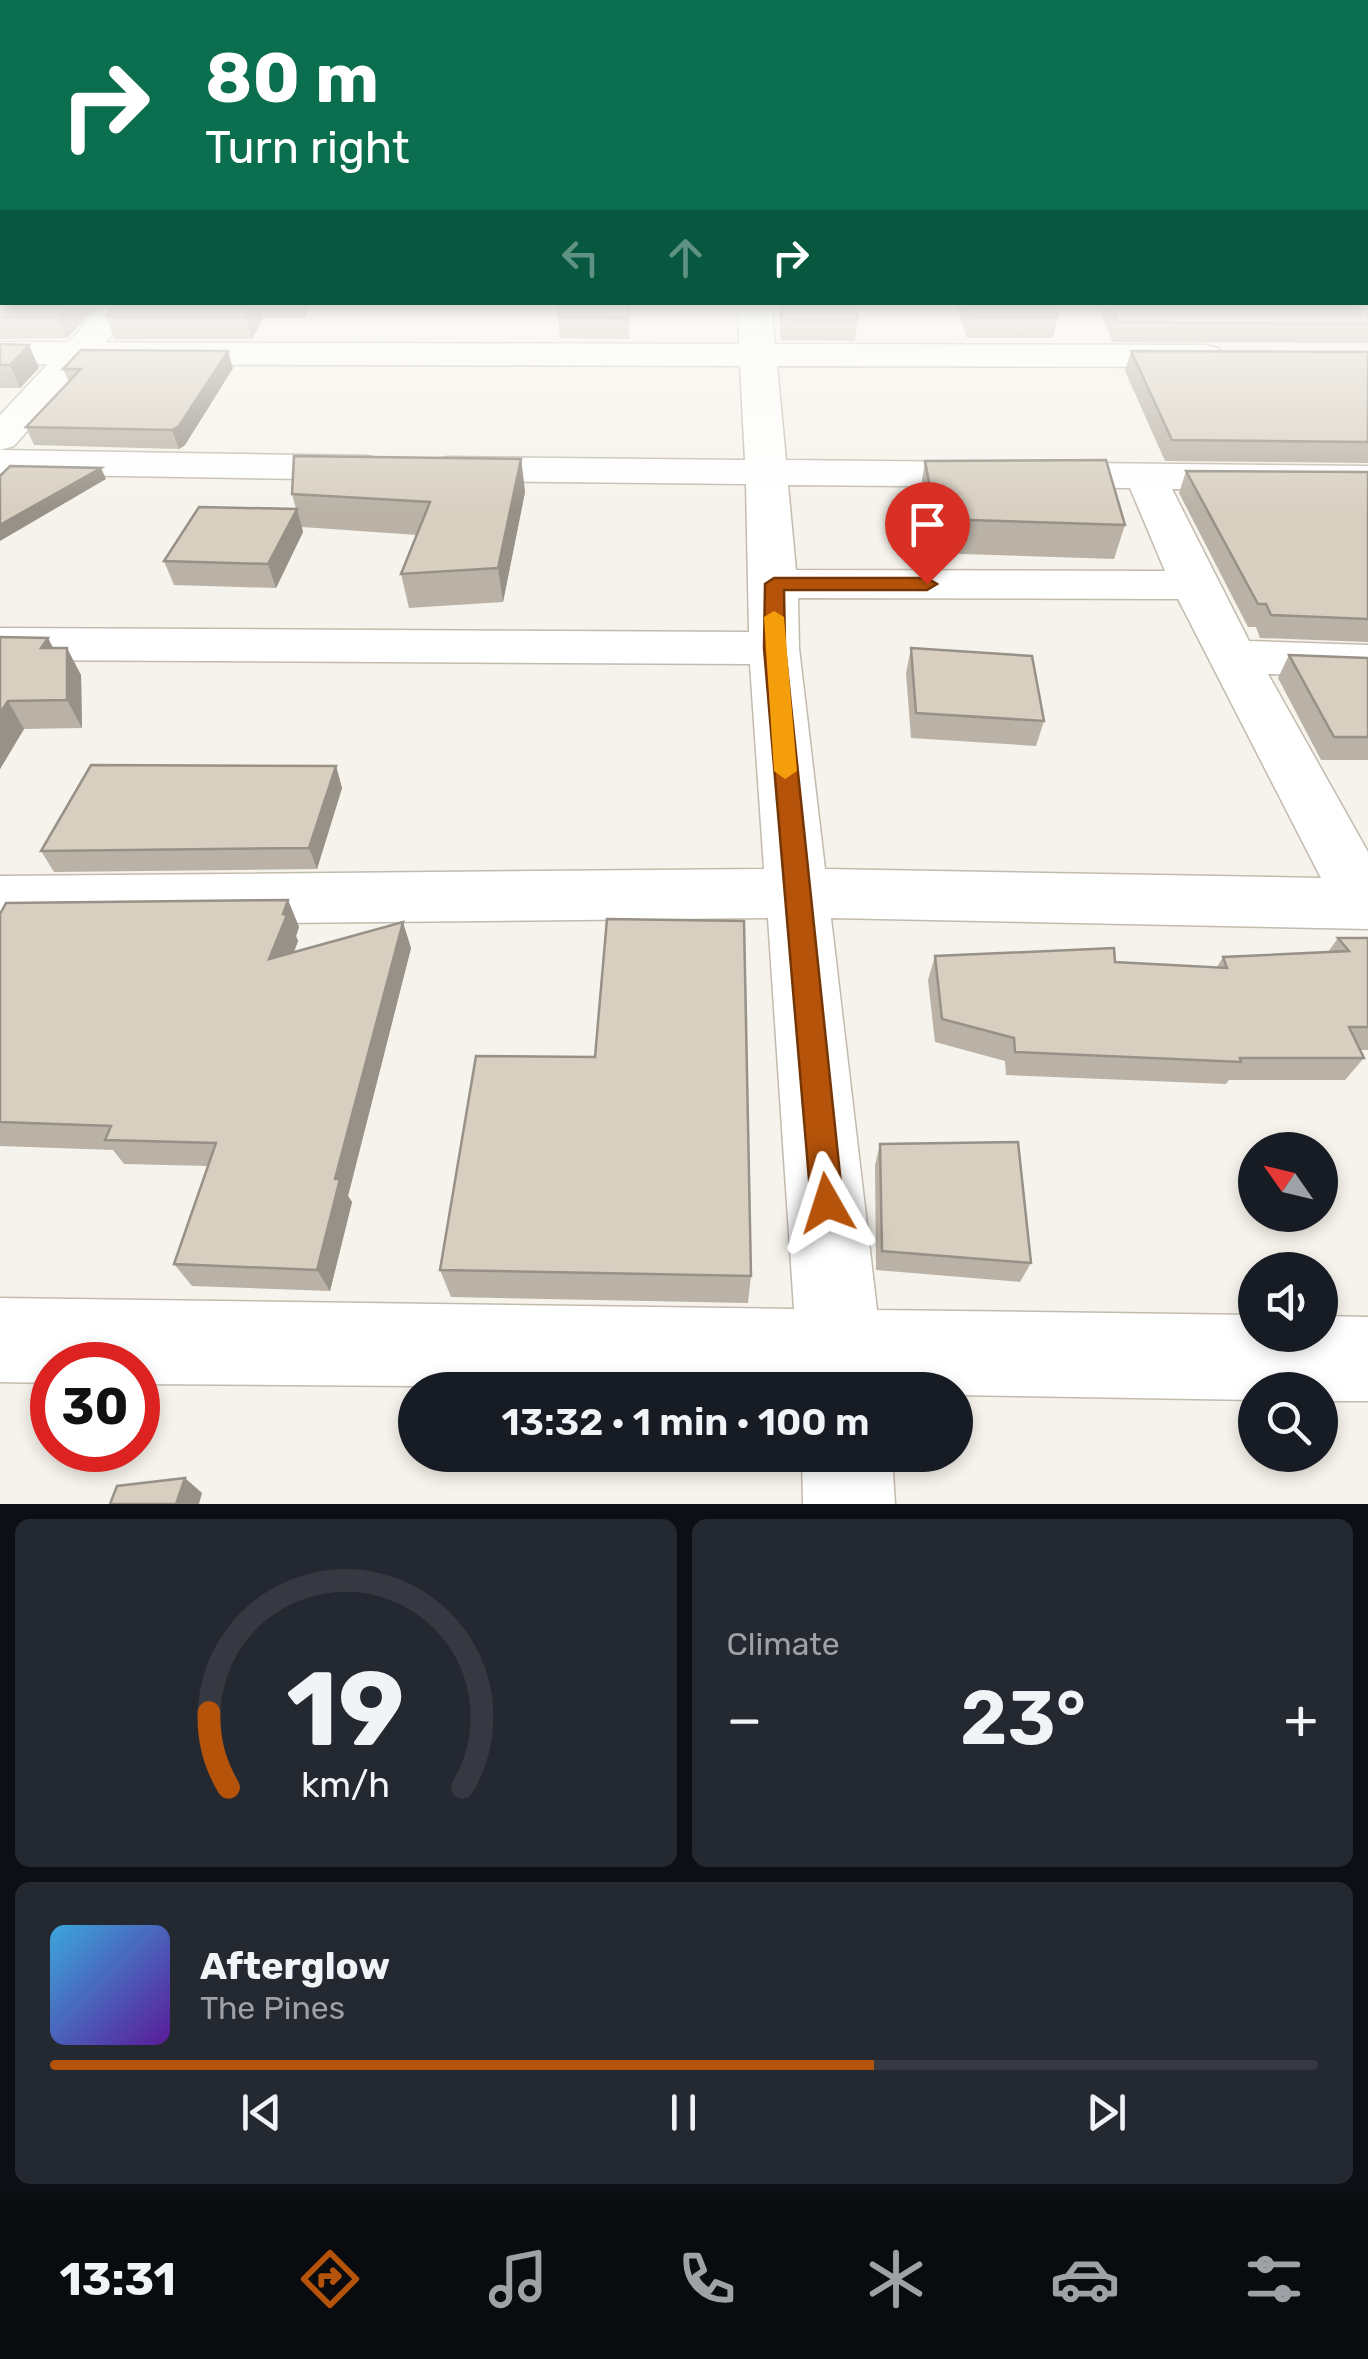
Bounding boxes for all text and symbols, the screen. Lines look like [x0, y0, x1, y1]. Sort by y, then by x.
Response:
text: 80 m [205, 37, 379, 120]
icon: right [40, 40, 170, 170]
text: Turn right [205, 121, 409, 174]
icon: left [553, 230, 608, 285]
icon: ahead [658, 230, 713, 285]
icon: right [763, 230, 818, 285]
pin [885, 482, 970, 585]
icon: arrive [900, 497, 955, 552]
north arrow [1238, 1132, 1338, 1232]
map controls [1238, 1132, 1338, 1472]
position arrow [775, 1151, 879, 1255]
button: sound [1238, 1252, 1338, 1352]
speed limit sign: 30 [30, 1342, 160, 1472]
button: search [1238, 1372, 1338, 1472]
text: 13:32 · 1 min · 100 m [501, 1399, 870, 1445]
text: Climate [727, 1625, 840, 1663]
text: 19 [287, 1648, 405, 1771]
text: 23° [960, 1674, 1086, 1763]
text: − [727, 1687, 762, 1752]
text: + [1284, 1687, 1318, 1752]
text: km/h [301, 1764, 390, 1806]
text: Afterglow [200, 1943, 390, 1989]
text: The Pines [200, 1989, 345, 2027]
icon: previous [234, 2085, 289, 2140]
icon: pause [656, 2085, 711, 2140]
icon: next [1079, 2085, 1134, 2140]
icon: directions [295, 2244, 365, 2314]
icon: music [483, 2244, 553, 2314]
icon: phone [672, 2244, 742, 2314]
icon: climate [861, 2244, 931, 2314]
icon: car [1050, 2244, 1120, 2314]
icon: filters [1239, 2244, 1309, 2314]
text: 13:31 [59, 2253, 176, 2306]

